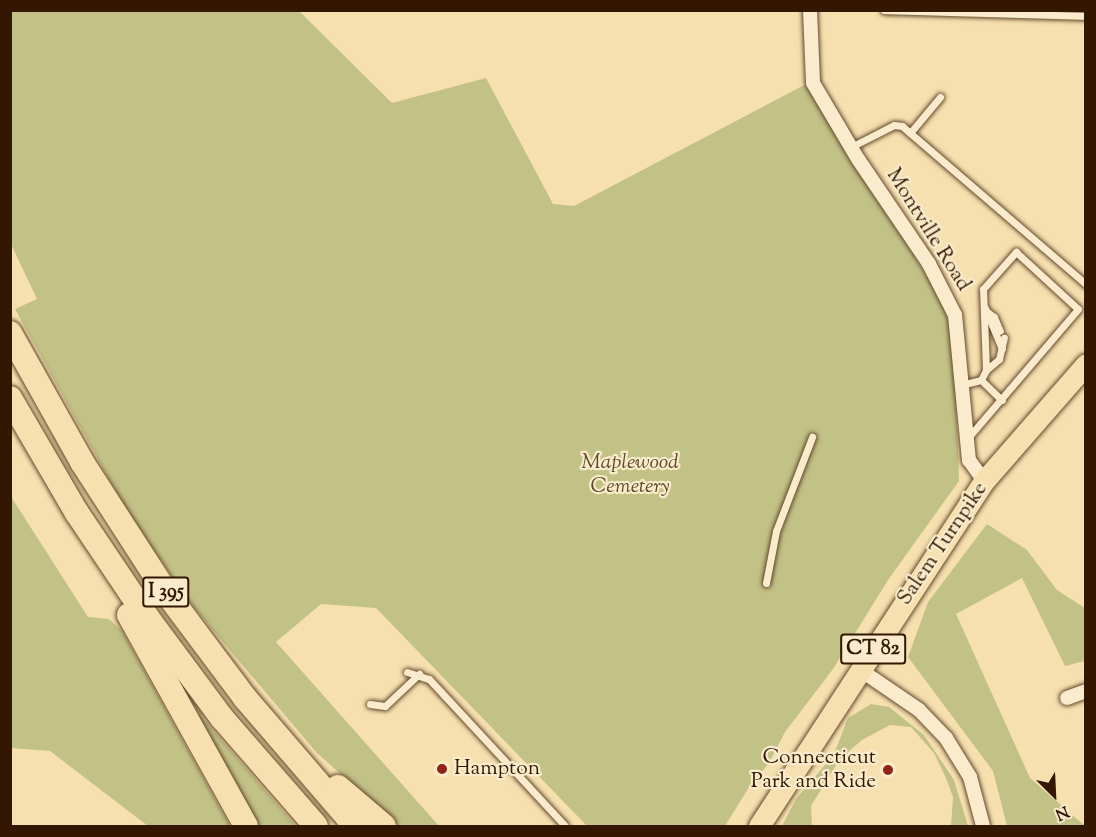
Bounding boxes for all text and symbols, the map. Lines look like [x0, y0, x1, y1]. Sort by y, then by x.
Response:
street label: Montville Road [880, 164, 976, 296]
park label: Maplewood Cemetery [581, 450, 679, 500]
street label: Salem Turnpike [893, 478, 993, 610]
road number: I 395 [142, 575, 190, 609]
road number: CT 82 [840, 632, 906, 666]
place label: Connecticut Park and Ride [751, 745, 876, 795]
place label: Hampton [454, 756, 540, 782]
marker: Hampton [435, 762, 449, 776]
marker: Connecticut Park and Ride [881, 763, 895, 777]
north arrow [1024, 765, 1084, 825]
text: N [1051, 799, 1072, 825]

